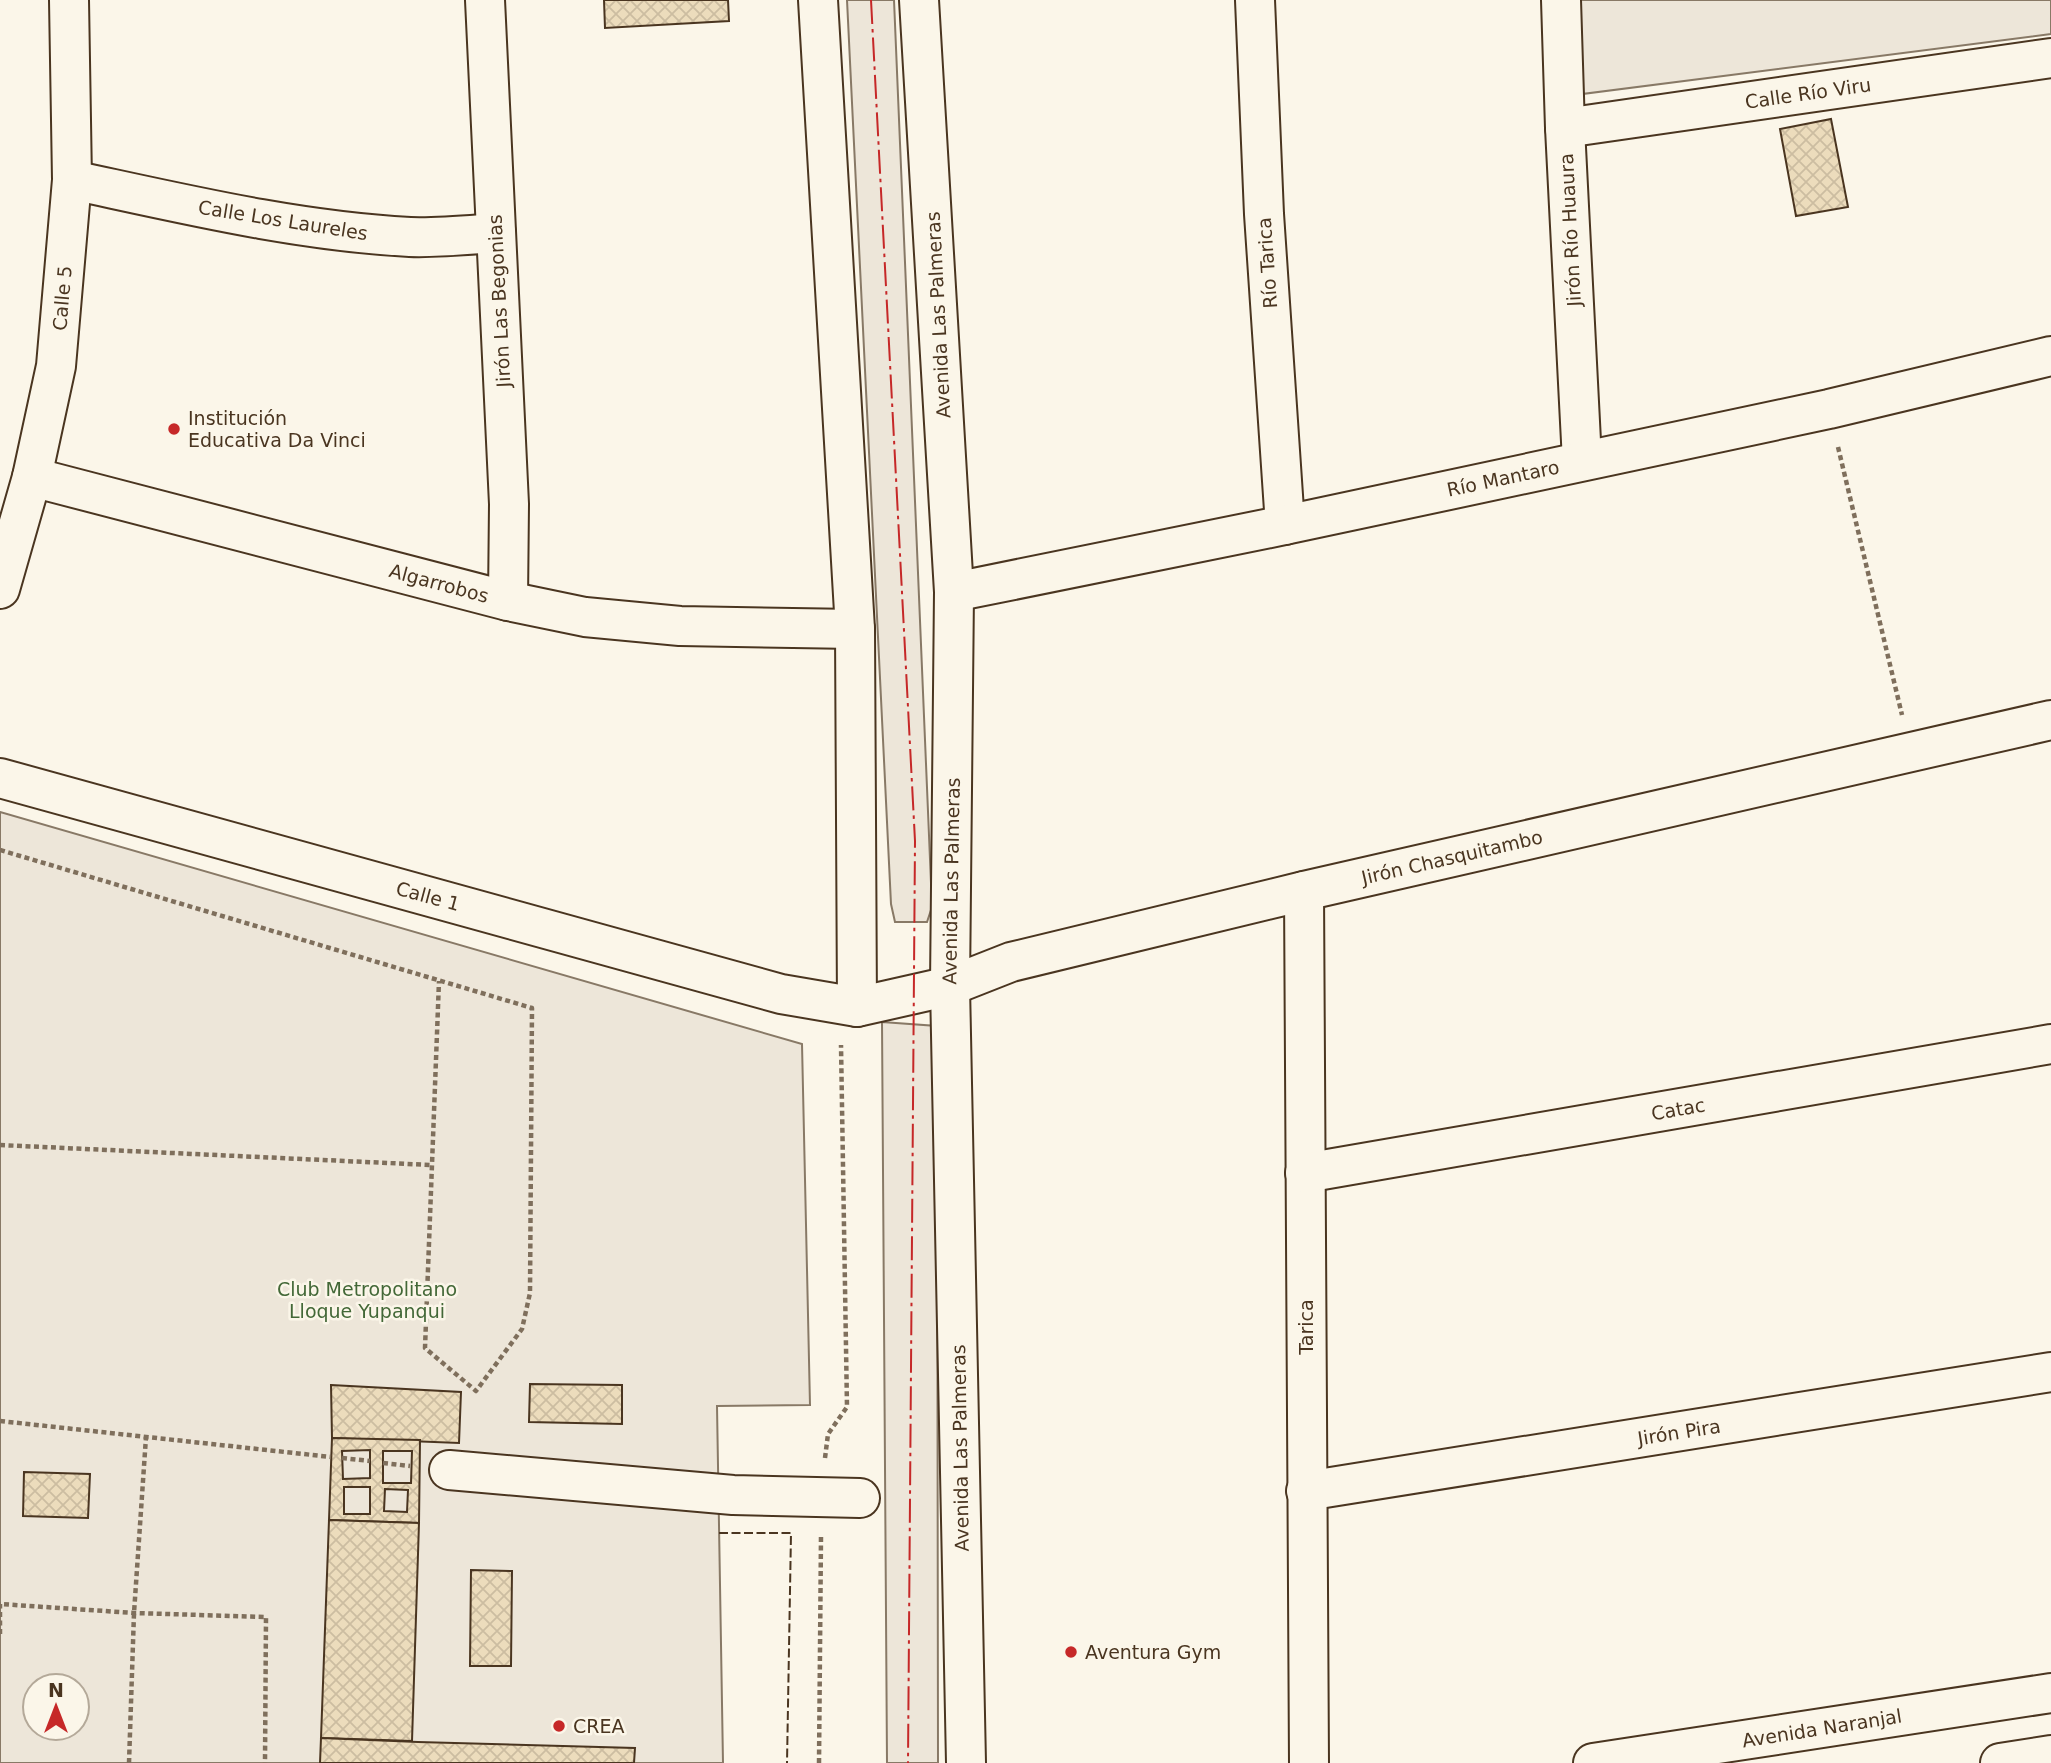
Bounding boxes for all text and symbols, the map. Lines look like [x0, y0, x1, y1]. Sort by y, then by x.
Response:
street label: Calle Río Viru [1744, 73, 1872, 113]
street label: Jirón Río Huaura [1555, 153, 1585, 308]
street label: Calle Los Laureles [197, 196, 369, 244]
street label: Avenida Las Palmeras [922, 211, 954, 419]
street label: Jirón Las Begonias [483, 214, 515, 389]
street label: Río Tarica [1253, 217, 1281, 309]
street label: Calle 5 [48, 265, 76, 331]
place label: Institución Educativa Da Vinci [188, 407, 366, 451]
marker: Institución Educativa Da Vinci [166, 421, 182, 437]
street label: Río Mantaro [1445, 455, 1561, 501]
street label: Algarrobos [387, 559, 491, 607]
street label: Avenida Las Palmeras [938, 777, 964, 985]
street label: Jirón Chasquitambo [1358, 825, 1545, 889]
street label: Calle 1 [394, 877, 462, 915]
street label: Catac [1649, 1093, 1707, 1125]
park label: Club Metropolitano Lloque Yupanqui [277, 1278, 457, 1322]
street label: Tarica [1295, 1299, 1317, 1356]
street label: Avenida Las Palmeras [947, 1344, 973, 1552]
street label: Jirón Pira [1635, 1415, 1722, 1450]
place label: Aventura Gym [1085, 1641, 1221, 1663]
marker: Aventura Gym [1063, 1644, 1079, 1660]
north arrow [21, 1672, 91, 1742]
text: N [48, 1679, 64, 1701]
street label: Avenida Naranjal [1741, 1705, 1903, 1751]
place label: CREA [573, 1715, 624, 1737]
marker: CREA [551, 1718, 567, 1734]

